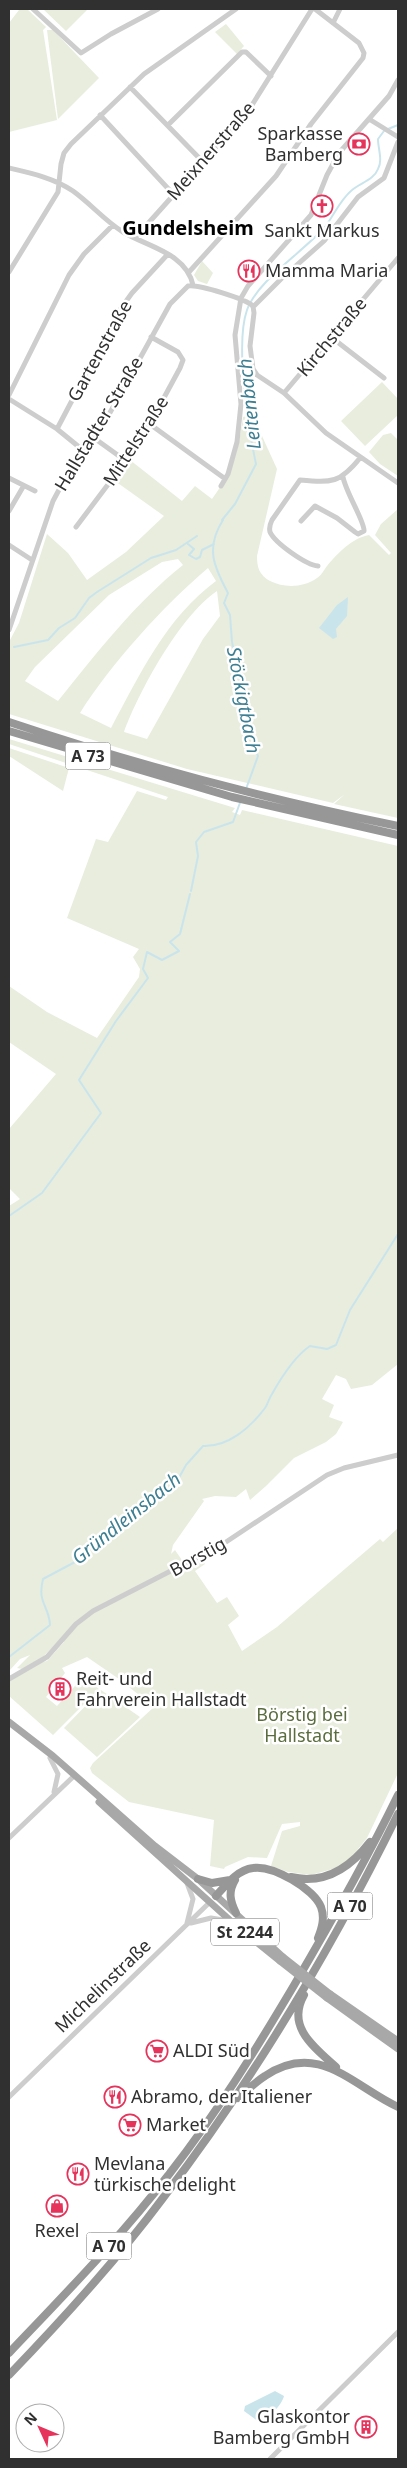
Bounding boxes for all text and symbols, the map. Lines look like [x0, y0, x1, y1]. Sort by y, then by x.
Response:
street label: Meixnerstraße [161, 96, 260, 205]
place label: Sparkasse Bamberg [257, 121, 343, 166]
bank icon: Sparkasse Bamberg [347, 132, 371, 156]
church icon: Sankt Markus [310, 194, 334, 218]
district label: Gundelsheim [122, 214, 254, 241]
place label: Sankt Markus [264, 218, 380, 242]
place label: Mamma Maria [265, 258, 388, 282]
restaurant icon: Mamma Maria [237, 259, 261, 283]
street label: Kirchstraße [291, 292, 371, 381]
street label: Gartenstraße [61, 296, 137, 405]
street label: Hallstadter Straße [48, 352, 148, 495]
water label: Leitenbach [231, 357, 267, 451]
street label: Mittelstraße [97, 391, 173, 490]
water label: Stöckigtbach [221, 644, 267, 756]
road number: A 73 [66, 742, 110, 769]
water label: Gründleinsbach [66, 1466, 186, 1570]
street label: Borstig [165, 1531, 230, 1581]
place label: Reit- und Fahrverein Hallstadt [76, 1666, 247, 1711]
building icon: Reit- und Fahrverein Hallstadt [48, 1677, 72, 1701]
park label: Börstig bei Hallstadt [256, 1702, 348, 1747]
road number: A 70 [328, 1892, 372, 1920]
road number: St 2244 [211, 1918, 279, 1945]
street label: Michelinstraße [49, 1933, 156, 2037]
place label: ALDI Süd [173, 2038, 250, 2062]
supermarket icon: ALDI Süd [145, 2039, 169, 2063]
place label: Abramo, der Italiener [131, 2084, 313, 2108]
restaurant icon: Abramo, der Italiener [103, 2085, 127, 2109]
place label: Market [146, 2112, 207, 2136]
supermarket icon: Market [118, 2113, 142, 2137]
place label: Mevlana türkische delight [94, 2151, 236, 2196]
restaurant icon: Mevlana türkische delight [66, 2162, 90, 2186]
shop icon: Rexel [45, 2194, 69, 2218]
place label: Rexel [35, 2218, 79, 2242]
road number: A 70 [86, 2232, 132, 2260]
north arrow [15, 2403, 65, 2453]
place label: Glaskontor Bamberg GmbH [213, 2404, 351, 2449]
text: N [19, 2408, 41, 2429]
building icon: Glaskontor Bamberg GmbH [354, 2415, 378, 2439]

